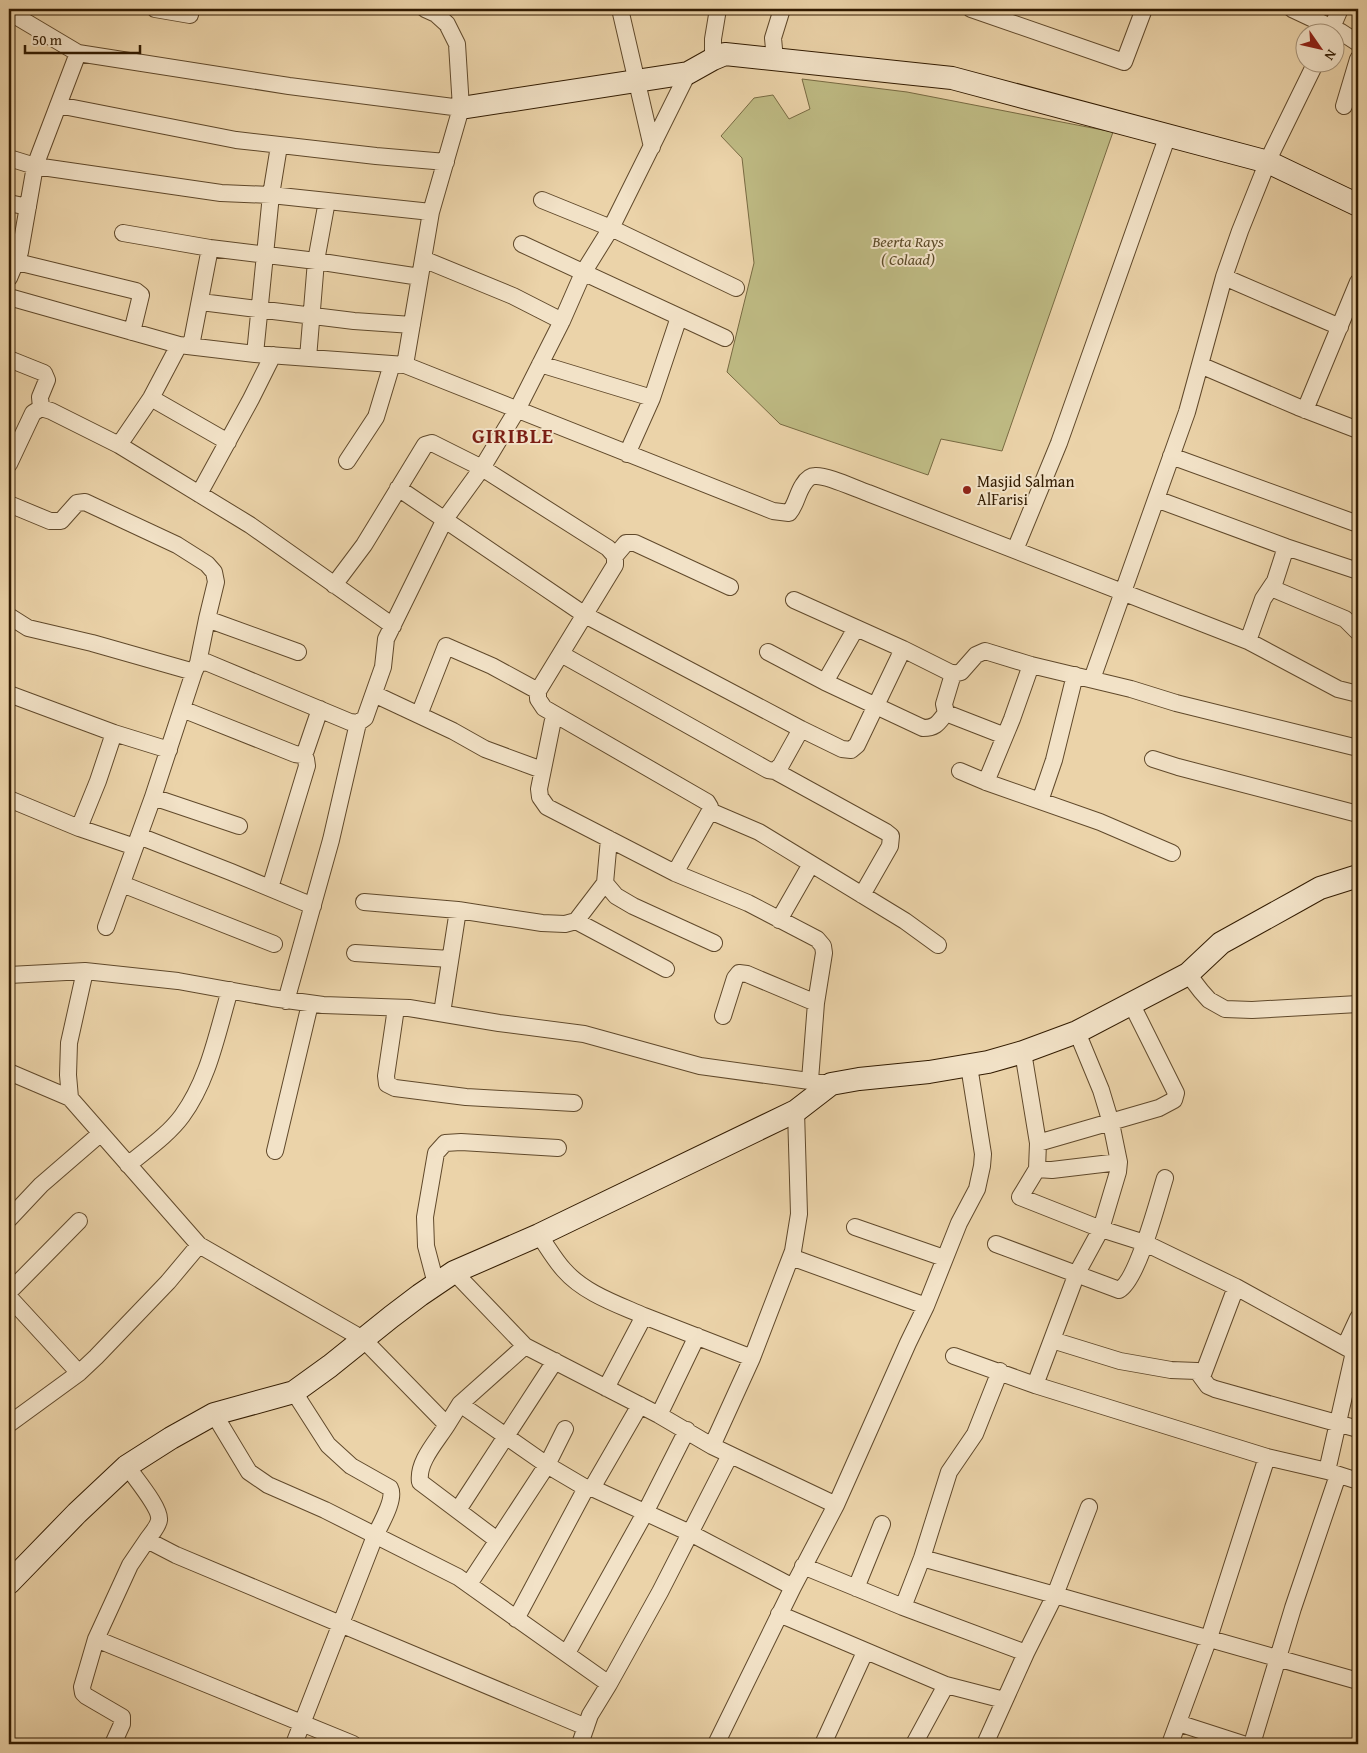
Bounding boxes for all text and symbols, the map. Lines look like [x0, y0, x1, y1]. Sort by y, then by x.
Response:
scale bar [25, 22, 140, 54]
north arrow [1294, 22, 1344, 72]
text: 50 m [32, 29, 63, 50]
text: N [1320, 46, 1342, 65]
park label: Beerta Rays ( Colaad) [871, 229, 944, 271]
district label: GIRIBLE [472, 420, 554, 451]
place label: Masjid Salman AlFarisi [977, 469, 1074, 511]
marker: Masjid Salman AlFarisi [961, 484, 973, 496]

